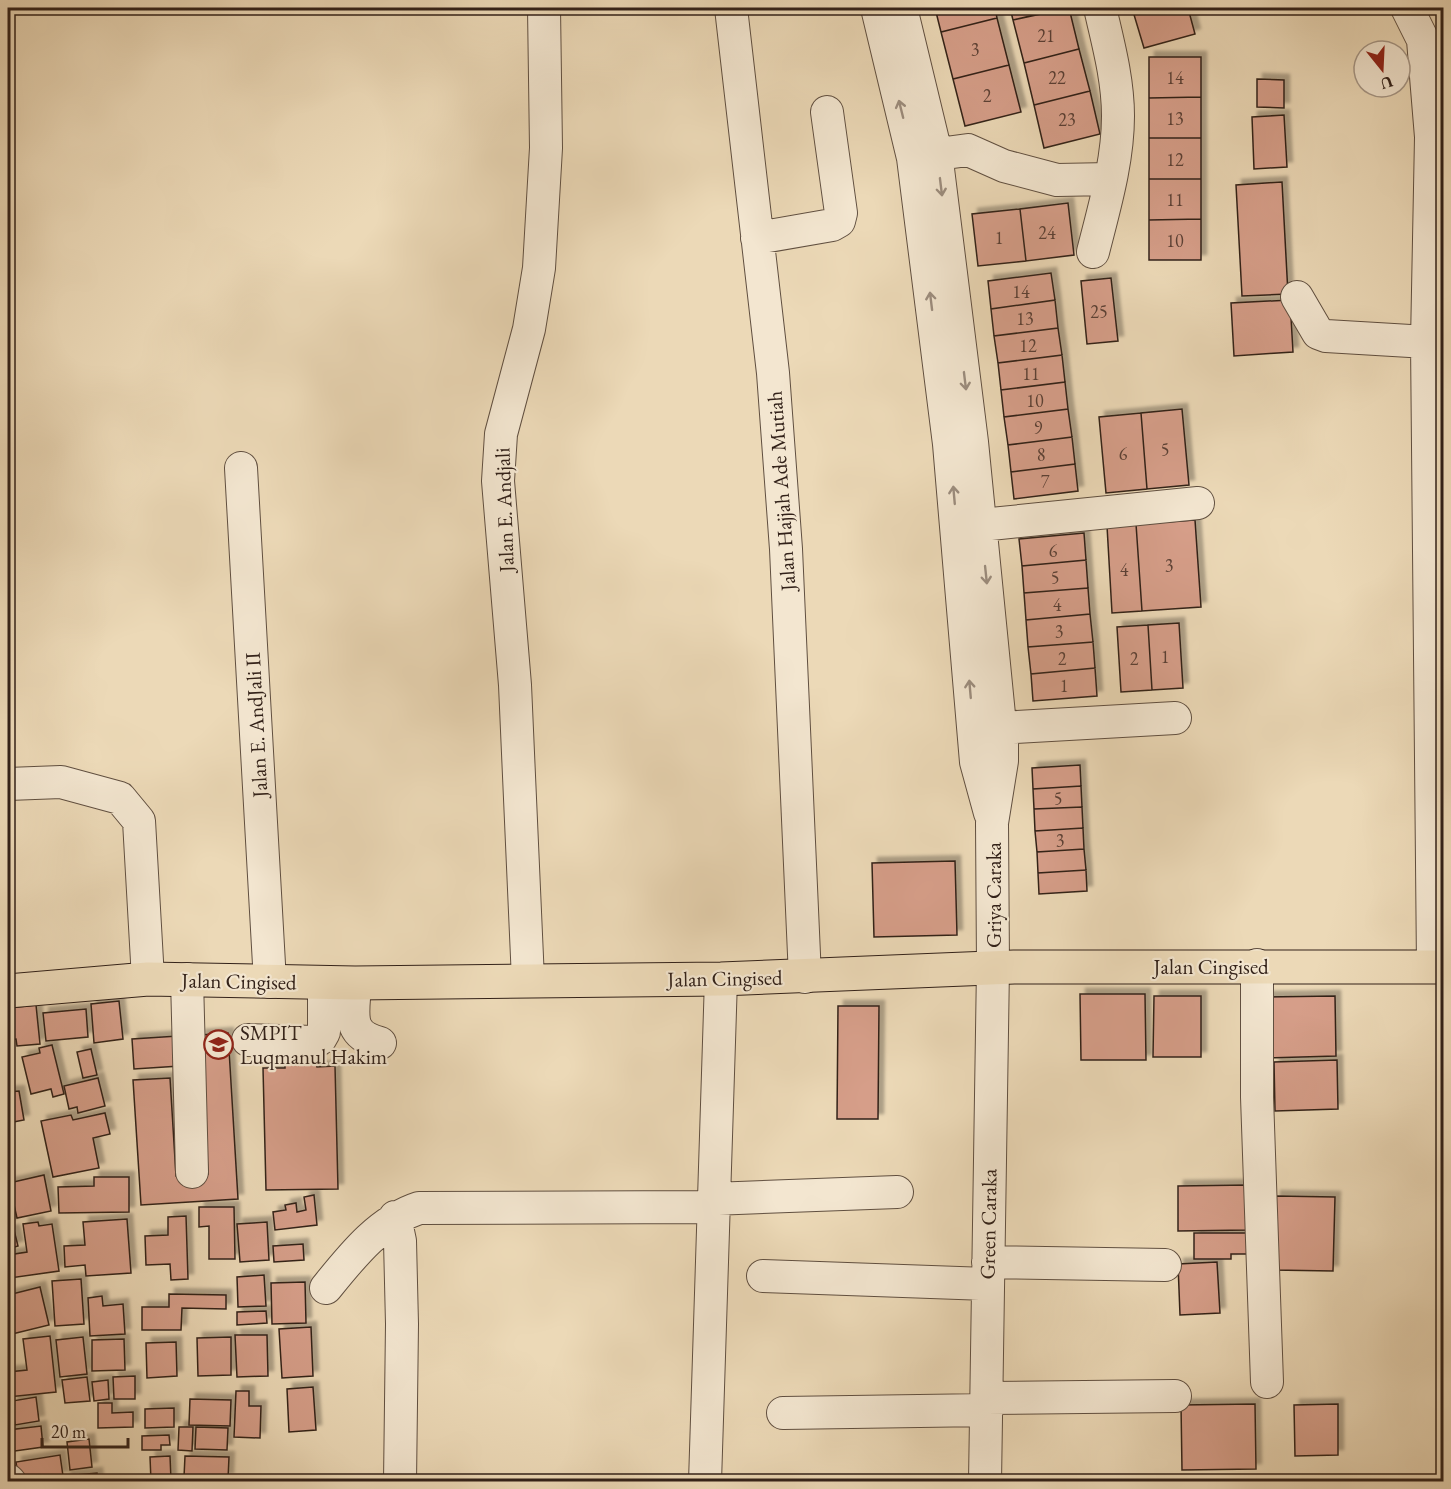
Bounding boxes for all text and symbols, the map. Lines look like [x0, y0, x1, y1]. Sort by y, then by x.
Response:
house number: 21 [1037, 24, 1055, 47]
house number: 3 [971, 38, 979, 61]
north arrow [1352, 39, 1412, 99]
house number: 22 [1048, 66, 1066, 89]
house number: 14 [1166, 66, 1184, 89]
text: U [1377, 71, 1395, 95]
house number: 2 [983, 84, 992, 107]
one-way arrow [895, 100, 907, 119]
house number: 13 [1166, 107, 1184, 130]
house number: 23 [1058, 108, 1076, 131]
house number: 12 [1166, 148, 1184, 171]
one-way arrow [935, 177, 946, 197]
house number: 11 [1166, 188, 1184, 211]
house number: 24 [1038, 221, 1056, 244]
house number: 1 [995, 226, 1003, 249]
house number: 10 [1166, 229, 1184, 252]
house number: 14 [1012, 280, 1030, 303]
one-way arrow [925, 292, 936, 312]
house number: 25 [1090, 300, 1108, 323]
house number: 13 [1016, 307, 1034, 330]
house number: 12 [1019, 334, 1037, 357]
house number: 11 [1022, 362, 1040, 385]
one-way arrow [959, 371, 970, 390]
house number: 10 [1026, 389, 1044, 412]
street label: Jalan Hajjah Ade Mutiah [761, 390, 802, 594]
house number: 9 [1034, 416, 1043, 439]
house number: 5 [1161, 438, 1169, 461]
house number: 6 [1119, 442, 1128, 465]
house number: 8 [1037, 443, 1045, 466]
street label: Jalan E. Andjali [488, 447, 520, 575]
house number: 7 [1041, 470, 1050, 493]
one-way arrow [948, 485, 959, 505]
house number: 6 [1049, 539, 1058, 562]
house number: 3 [1165, 554, 1173, 577]
house number: 4 [1120, 558, 1129, 581]
one-way arrow [981, 564, 992, 584]
house number: 5 [1051, 566, 1059, 589]
house number: 4 [1053, 593, 1062, 616]
house number: 3 [1055, 620, 1063, 643]
house number: 1 [1161, 645, 1169, 668]
house number: 2 [1058, 647, 1067, 670]
house number: 2 [1130, 647, 1139, 670]
street label: Jalan E. AndJali II [239, 652, 273, 800]
house number: 1 [1060, 674, 1068, 697]
one-way arrow [965, 680, 976, 700]
house number: 5 [1054, 787, 1062, 810]
house number: 3 [1056, 829, 1064, 852]
street label: Griya Caraka [980, 841, 1007, 948]
street label: Jalan Cingised [1151, 953, 1269, 980]
street label: Jalan Cingised [665, 963, 783, 993]
street label: Jalan Cingised [179, 966, 297, 996]
place label: SMPIT Luqmanul Hakim [240, 1019, 387, 1070]
school or university icon: SMPIT Luqmanul Hakim [203, 1028, 235, 1060]
street label: Green Caraka [974, 1168, 1002, 1280]
scale bar [42, 1411, 128, 1449]
text: 20 m [51, 1420, 86, 1443]

